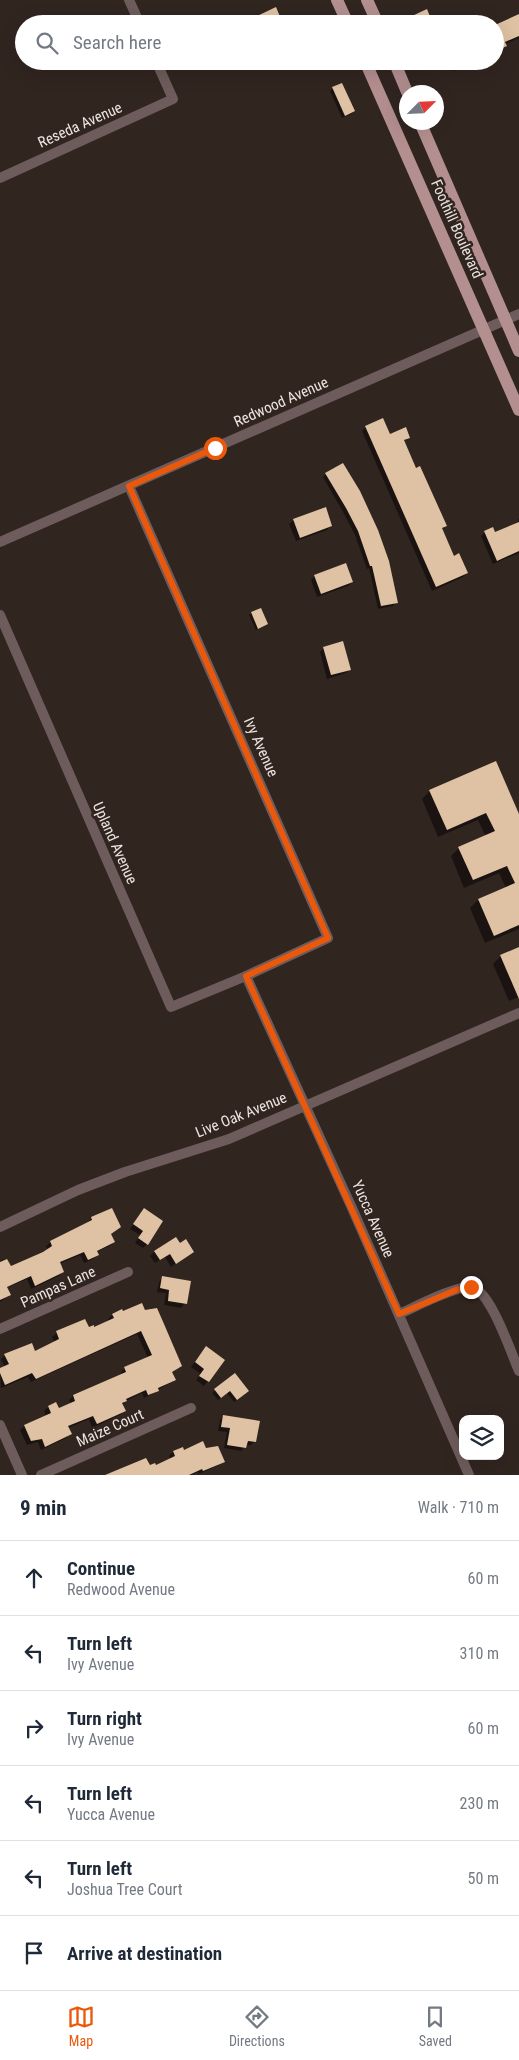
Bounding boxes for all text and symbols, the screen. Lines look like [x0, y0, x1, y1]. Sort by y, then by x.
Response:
search box [15, 15, 504, 70]
icon: search [33, 29, 61, 57]
text: Search here [73, 31, 161, 54]
north arrow [399, 85, 444, 130]
street label: Reseda Avenue [35, 98, 125, 152]
street label: Foothill Boulevard [427, 177, 487, 281]
street label: Redwood Avenue [231, 373, 331, 431]
route start [204, 437, 227, 460]
street label: Ivy Avenue [240, 715, 282, 779]
street label: Upland Avenue [89, 799, 141, 887]
street label: Live Oak Avenue [193, 1088, 289, 1142]
street label: Yucca Avenue [348, 1178, 398, 1260]
street label: Pampas Lane [18, 1262, 98, 1312]
route end [460, 1276, 483, 1299]
street label: Maize Court [74, 1405, 146, 1451]
map controls [459, 1415, 504, 1460]
button: layers [459, 1415, 504, 1460]
text: 9 min [20, 1496, 67, 1520]
text: Walk · 710 m [418, 1498, 499, 1517]
text: Continue [67, 1557, 135, 1580]
icon: ahead [20, 1564, 48, 1592]
text: 60 m [467, 1569, 499, 1588]
text: Redwood Avenue [67, 1580, 175, 1599]
text: Turn left [67, 1632, 132, 1655]
icon: left [20, 1639, 48, 1667]
text: 310 m [460, 1644, 499, 1663]
text: Ivy Avenue [67, 1655, 134, 1674]
text: Turn right [67, 1707, 142, 1730]
icon: right [20, 1714, 48, 1742]
text: 60 m [467, 1719, 499, 1738]
text: Ivy Avenue [67, 1730, 134, 1749]
text: Turn left [67, 1782, 132, 1805]
icon: left [20, 1789, 48, 1817]
text: 230 m [460, 1794, 499, 1813]
text: Yucca Avenue [67, 1805, 155, 1824]
text: Turn left [67, 1857, 132, 1880]
icon: left [20, 1864, 48, 1892]
text: 50 m [467, 1869, 499, 1888]
text: Joshua Tree Court [67, 1880, 183, 1899]
icon: arrive [20, 1939, 48, 1967]
text: Arrive at destination [67, 1942, 222, 1965]
tab: Map [67, 2003, 95, 2049]
tab: Directions [229, 2003, 285, 2049]
tab: Saved [419, 2003, 452, 2049]

